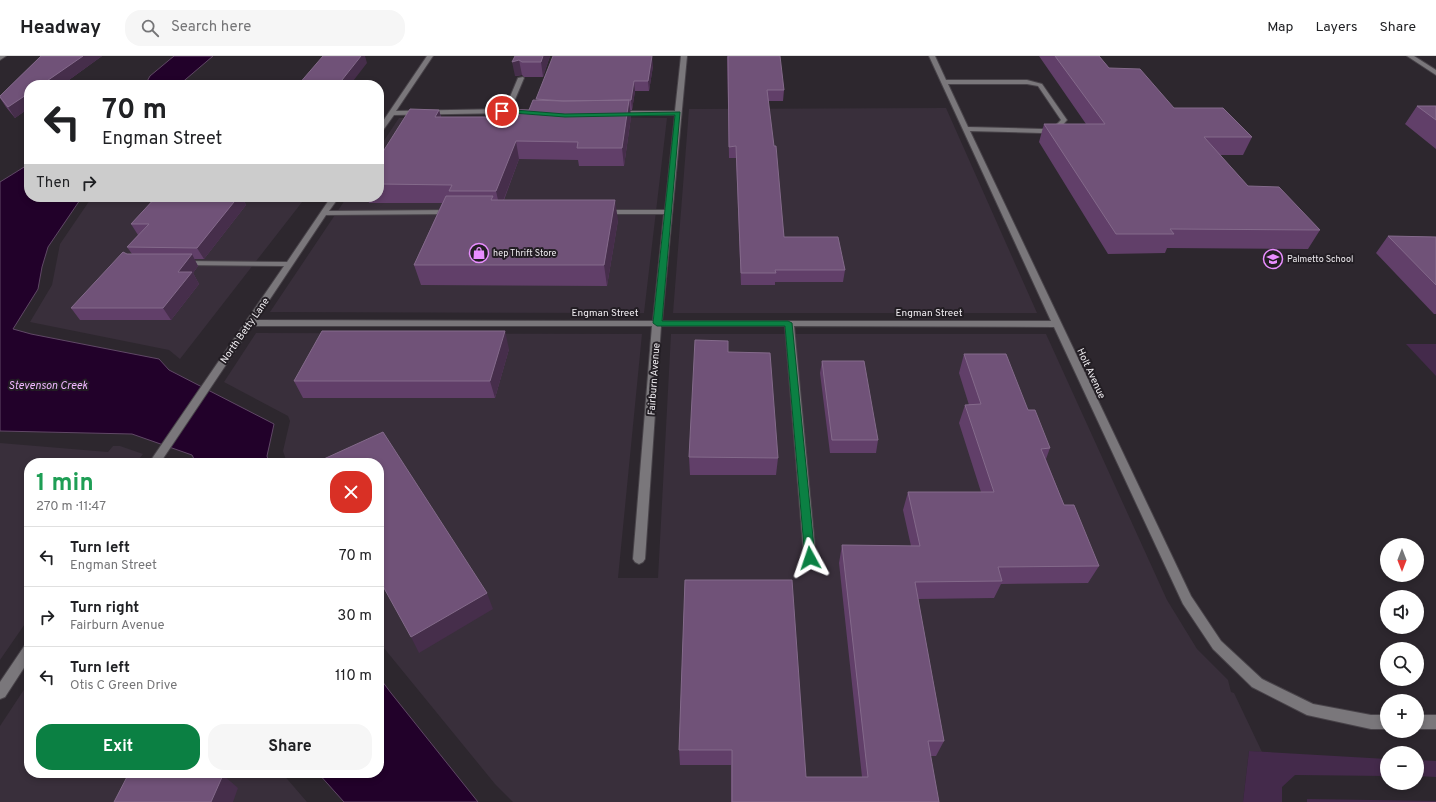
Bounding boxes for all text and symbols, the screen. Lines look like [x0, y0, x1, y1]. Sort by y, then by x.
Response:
search box [125, 10, 405, 46]
text: Headway [20, 16, 101, 40]
icon: search [139, 17, 161, 39]
text: Search here [171, 18, 251, 37]
text: Map [1267, 19, 1293, 36]
text: Layers [1315, 19, 1357, 36]
text: Share [1379, 19, 1416, 36]
text: 70 m [102, 93, 167, 129]
pin [485, 94, 519, 128]
icon: left [36, 96, 88, 148]
icon: arrive [491, 100, 513, 122]
text: Engman Street [102, 128, 222, 151]
icon: right [78, 172, 100, 194]
text: Then [36, 174, 70, 193]
shop icon: hep Thrift Store [468, 242, 490, 264]
place label: hep Thrift Store [493, 248, 557, 259]
school or university icon: Palmetto School [1262, 248, 1284, 270]
place label: Palmetto School [1287, 254, 1353, 265]
street label: North Betty Lane [218, 296, 273, 366]
street label: Engman Street [572, 307, 639, 320]
street label: Engman Street [896, 307, 963, 320]
street label: Fairburn Avenue [645, 342, 664, 416]
street label: Holt Avenue [1073, 346, 1108, 401]
water label: Stevenson Creek [8, 379, 88, 393]
text: 1 min [36, 469, 94, 499]
button: close [330, 471, 372, 513]
text: 270 m · 11:47 [36, 499, 106, 515]
position arrow [789, 537, 831, 579]
north arrow [1380, 538, 1424, 582]
map controls [1380, 538, 1424, 790]
text: Turn left [70, 539, 130, 558]
icon: left [36, 546, 58, 568]
text: 70 m [339, 547, 372, 566]
text: Engman Street [70, 558, 157, 574]
button: sound [1380, 590, 1424, 634]
text: Turn right [70, 599, 139, 618]
icon: right [36, 606, 58, 628]
text: 30 m [337, 607, 372, 626]
text: Fairburn Avenue [70, 618, 164, 634]
button: search [1380, 642, 1424, 686]
text: Turn left [70, 659, 130, 678]
icon: left [36, 666, 58, 688]
text: 110 m [335, 667, 372, 686]
text: Otis C Green Drive [70, 678, 177, 694]
button: + [1380, 694, 1424, 738]
button: Exit [36, 724, 200, 770]
button: Share [208, 724, 372, 770]
button: − [1380, 746, 1424, 790]

